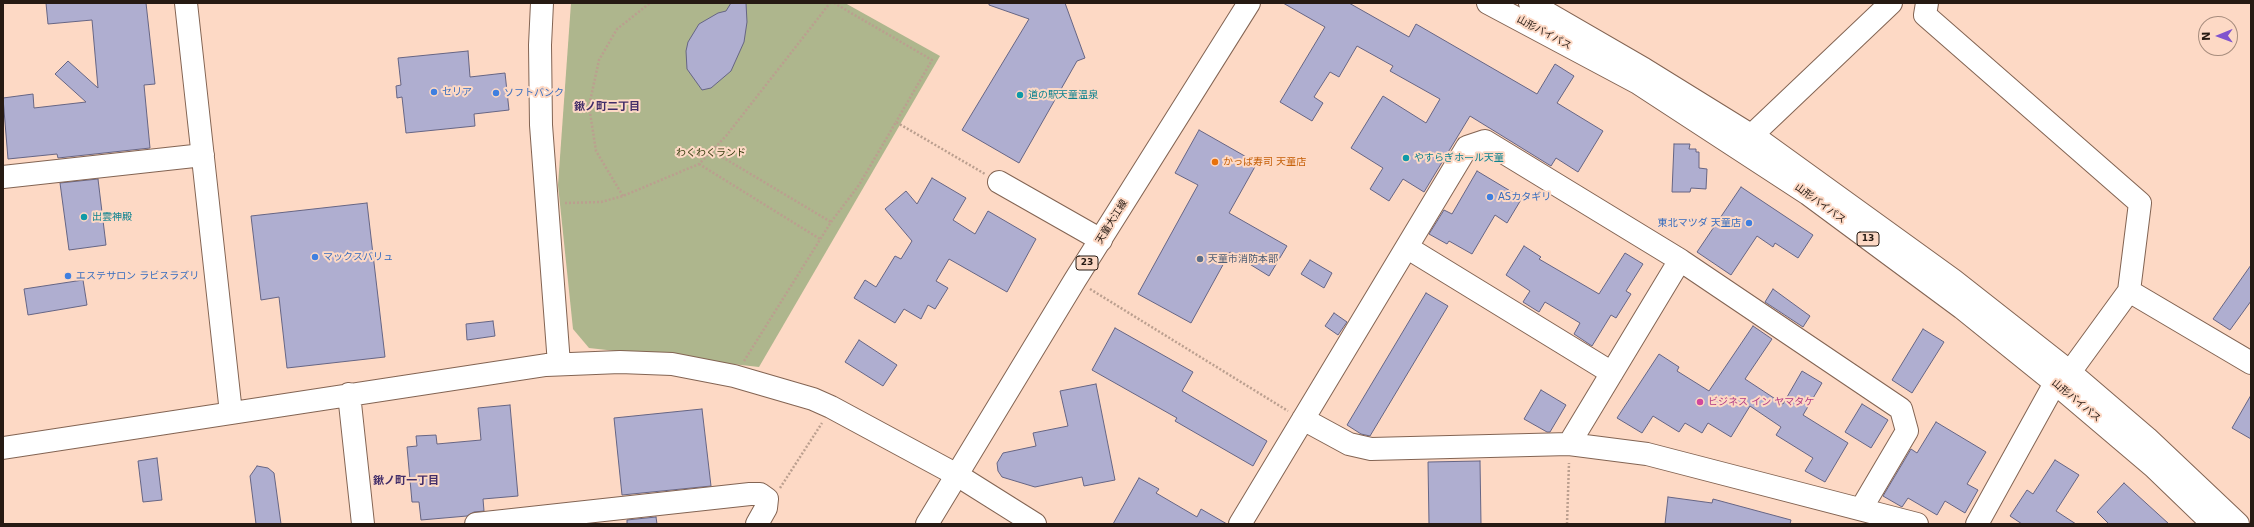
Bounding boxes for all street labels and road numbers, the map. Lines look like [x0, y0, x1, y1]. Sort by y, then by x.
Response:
street label: 山形バイパス [1515, 14, 1573, 52]
street label: 山形バイパス [1792, 182, 1848, 226]
street label: 天童大江線 [1094, 198, 1130, 246]
road number: 13 [1857, 232, 1879, 246]
road number: 23 [1076, 256, 1098, 270]
street label: 山形バイパス [2049, 377, 2103, 425]

